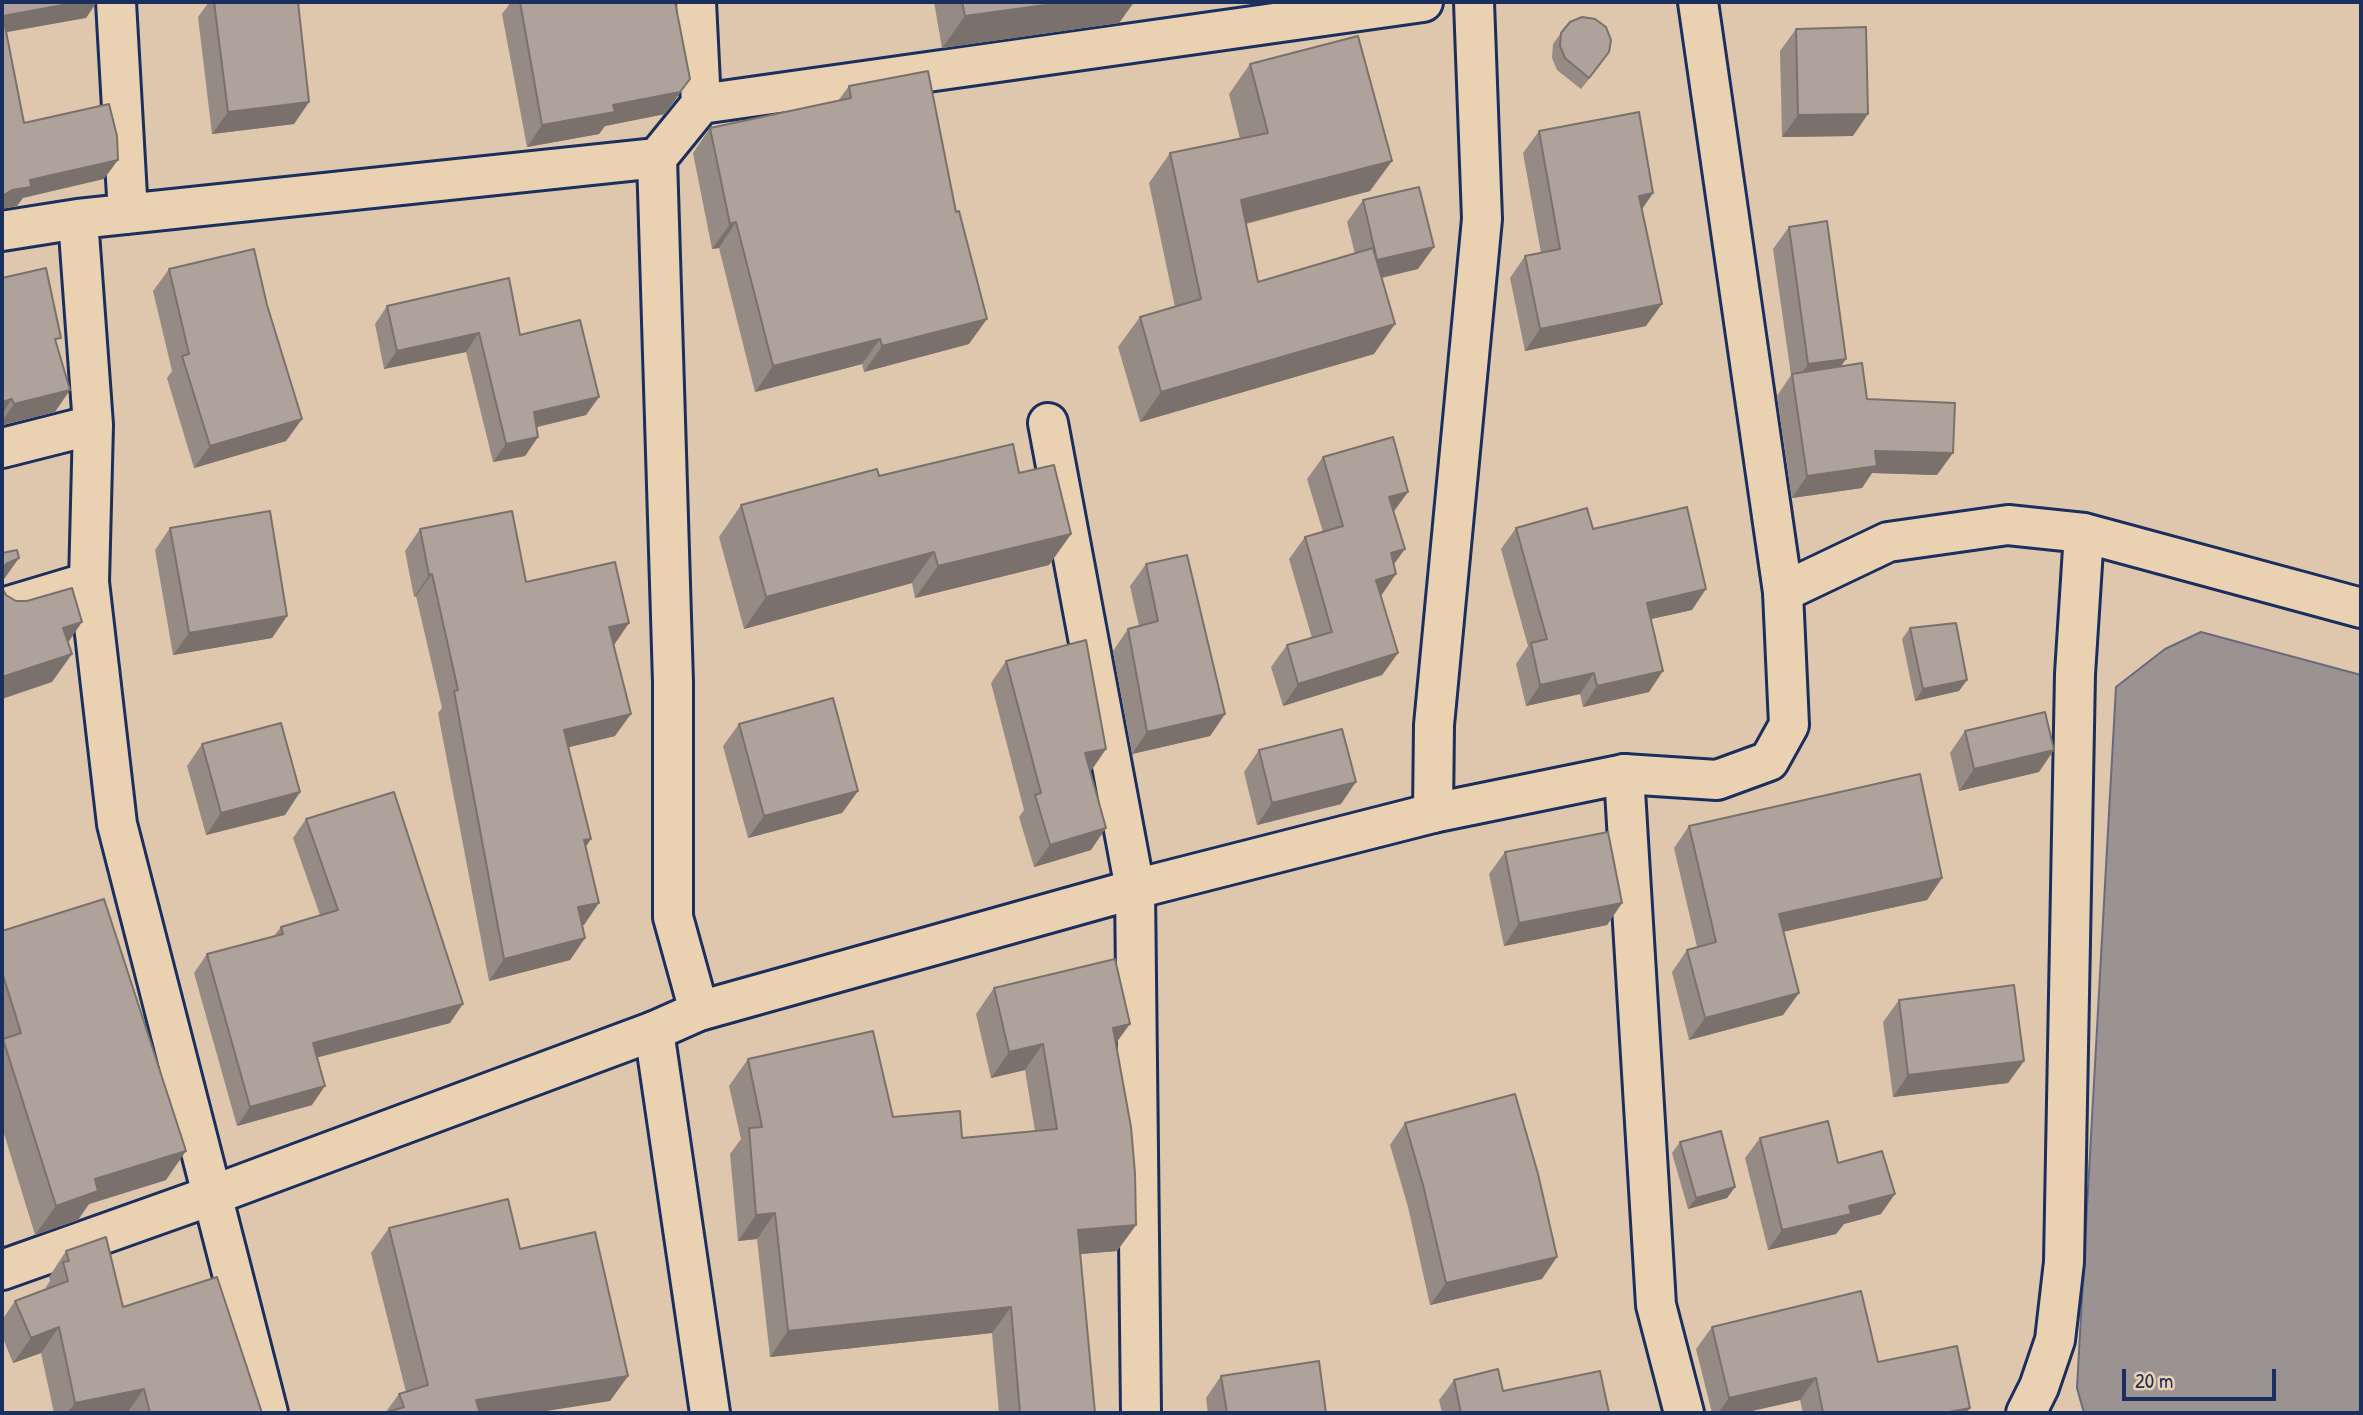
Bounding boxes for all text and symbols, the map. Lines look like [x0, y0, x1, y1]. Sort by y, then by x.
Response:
scale bar [2125, 1356, 2279, 1400]
text: 20 m [2135, 1366, 2173, 1395]

